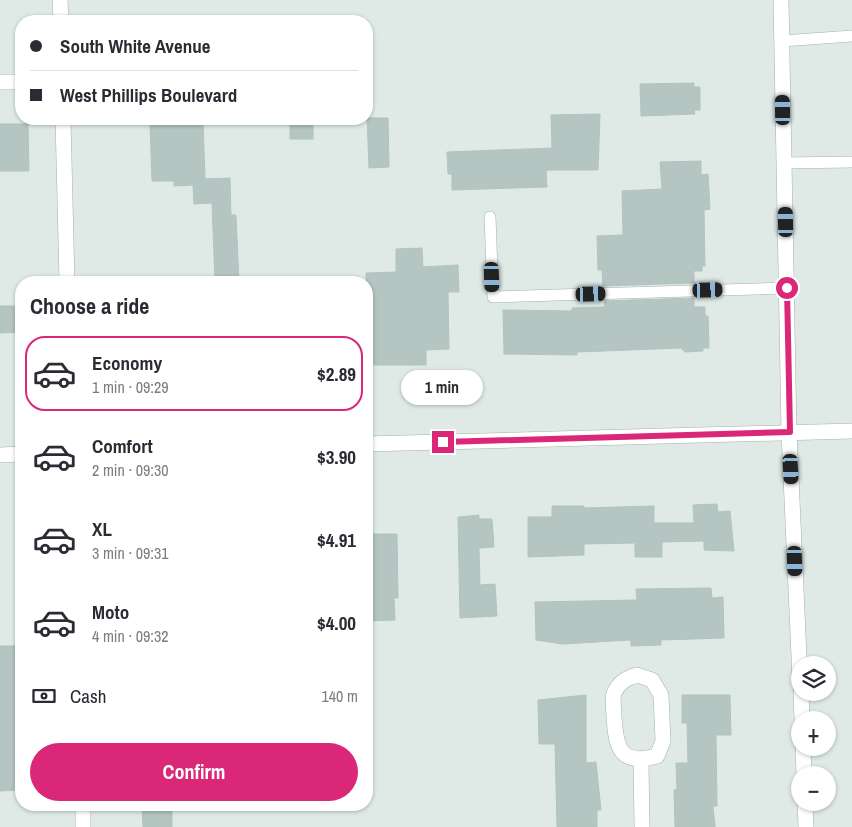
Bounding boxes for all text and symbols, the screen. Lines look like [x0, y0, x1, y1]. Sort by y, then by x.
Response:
text: South White Avenue [60, 33, 210, 59]
text: West Phillips Boulevard [60, 82, 237, 108]
car [775, 95, 790, 125]
car [778, 207, 793, 237]
car [483, 262, 500, 292]
route start [776, 277, 798, 299]
car [692, 282, 723, 298]
car [575, 286, 606, 302]
text: Choose a ride [30, 291, 149, 321]
text: Economy [92, 350, 162, 376]
icon: car [32, 351, 77, 396]
text: $2.89 [317, 361, 356, 387]
callout: 1 min [402, 370, 484, 404]
text: 1 min · 09:29 [92, 376, 169, 398]
text: 1 min [425, 376, 459, 398]
route end [432, 431, 454, 453]
text: Comfort [92, 433, 153, 459]
icon: car [32, 434, 77, 479]
text: $3.90 [317, 444, 356, 470]
car [782, 454, 799, 484]
text: 2 min · 09:30 [92, 459, 169, 481]
text: XL [92, 516, 112, 542]
icon: car [32, 517, 77, 562]
text: $4.91 [317, 527, 356, 553]
text: 3 min · 09:31 [92, 542, 169, 564]
car [786, 546, 803, 576]
text: Moto [92, 599, 129, 625]
icon: car [32, 600, 77, 645]
text: $4.00 [317, 610, 356, 636]
text: 4 min · 09:32 [92, 625, 169, 647]
map controls [791, 656, 836, 811]
button: layers [791, 656, 836, 701]
icon: cash [30, 682, 58, 710]
text: Cash [70, 683, 106, 709]
text: 140 m [322, 685, 358, 707]
button: + [791, 711, 836, 756]
button: Confirm [30, 743, 358, 801]
button: − [791, 766, 836, 811]

